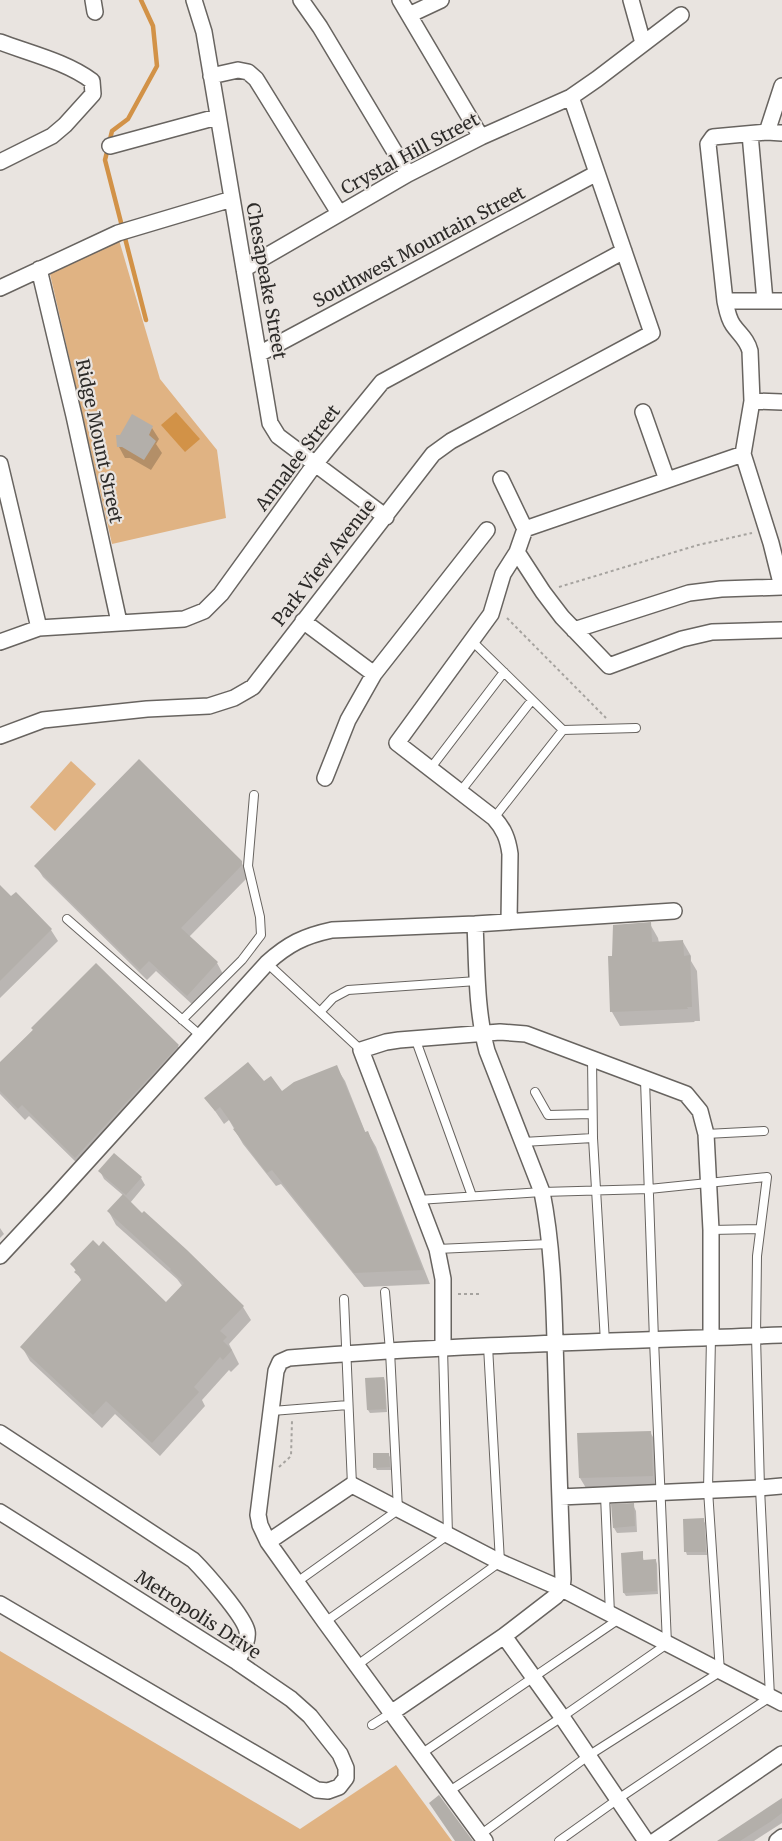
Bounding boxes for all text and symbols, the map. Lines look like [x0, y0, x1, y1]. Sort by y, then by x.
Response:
street label: Crystal Hill Street [337, 107, 483, 200]
street label: Southwest Mountain Street [309, 181, 529, 312]
street label: Chesapeake Street [241, 201, 292, 361]
street label: Ridge Mount Street [71, 357, 128, 525]
street label: Annalee Street [250, 400, 345, 516]
street label: Park View Avenue [267, 495, 380, 630]
street label: Metropolis Drive [131, 1565, 266, 1664]

